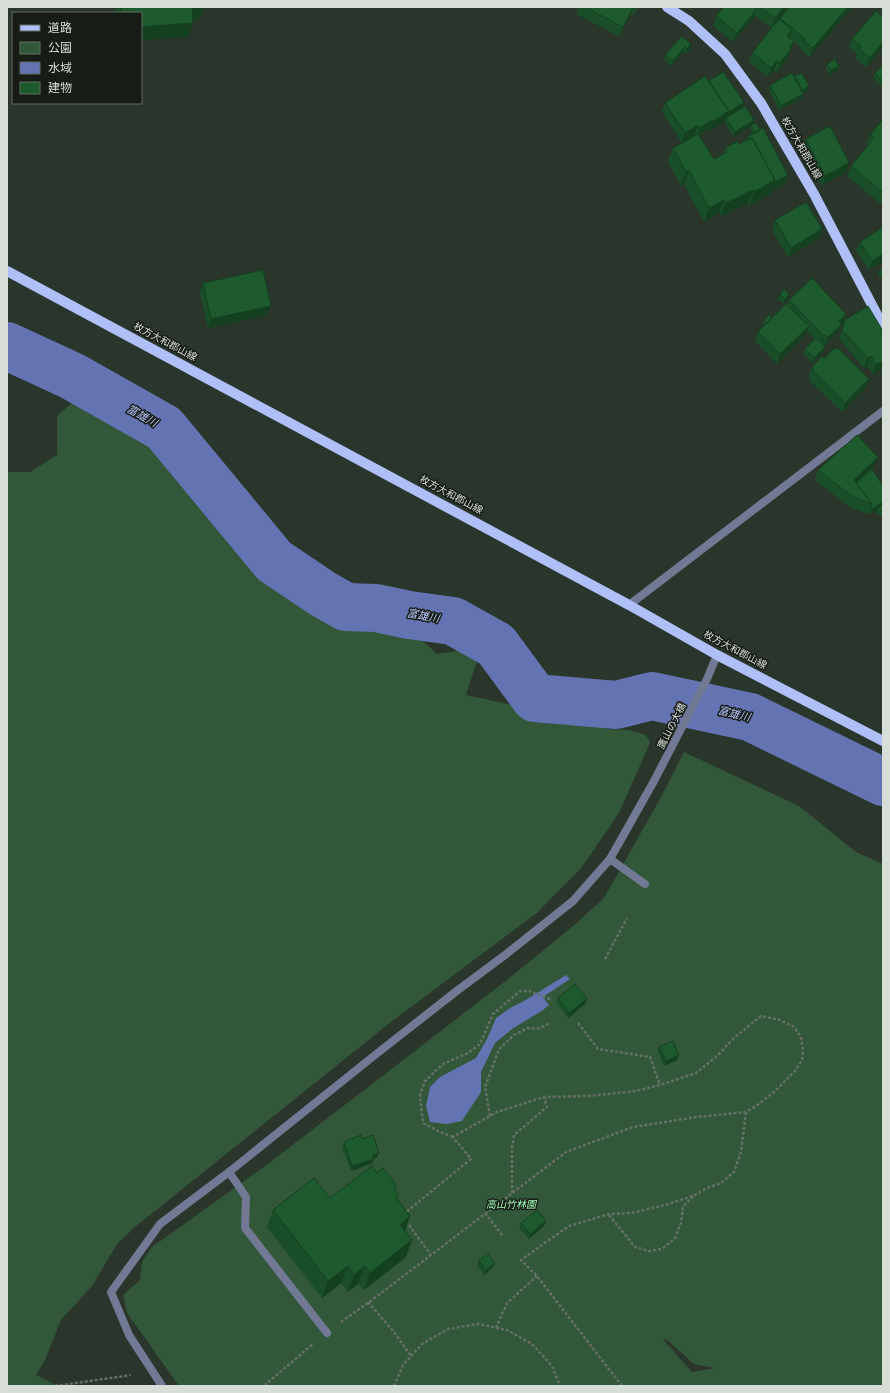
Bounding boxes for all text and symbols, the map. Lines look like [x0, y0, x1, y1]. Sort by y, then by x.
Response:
legend [12, 12, 142, 104]
text: 道路 [48, 21, 72, 35]
text: 公園 [48, 41, 72, 55]
text: 水域 [48, 61, 72, 75]
text: 建物 [48, 81, 72, 95]
street label: 枚方大和郡山線 [778, 115, 824, 181]
street label: 枚方大和郡山線 [131, 320, 199, 364]
water label: 富雄川 [124, 402, 160, 430]
street label: 枚方大和郡山線 [417, 473, 485, 517]
water label: 富雄川 [406, 607, 441, 625]
street label: 枚方大和郡山線 [701, 628, 769, 672]
street label: 鷹山の大橋 [655, 701, 689, 751]
water label: 富雄川 [716, 704, 753, 724]
park label: 高山竹林園 [486, 1199, 538, 1211]

